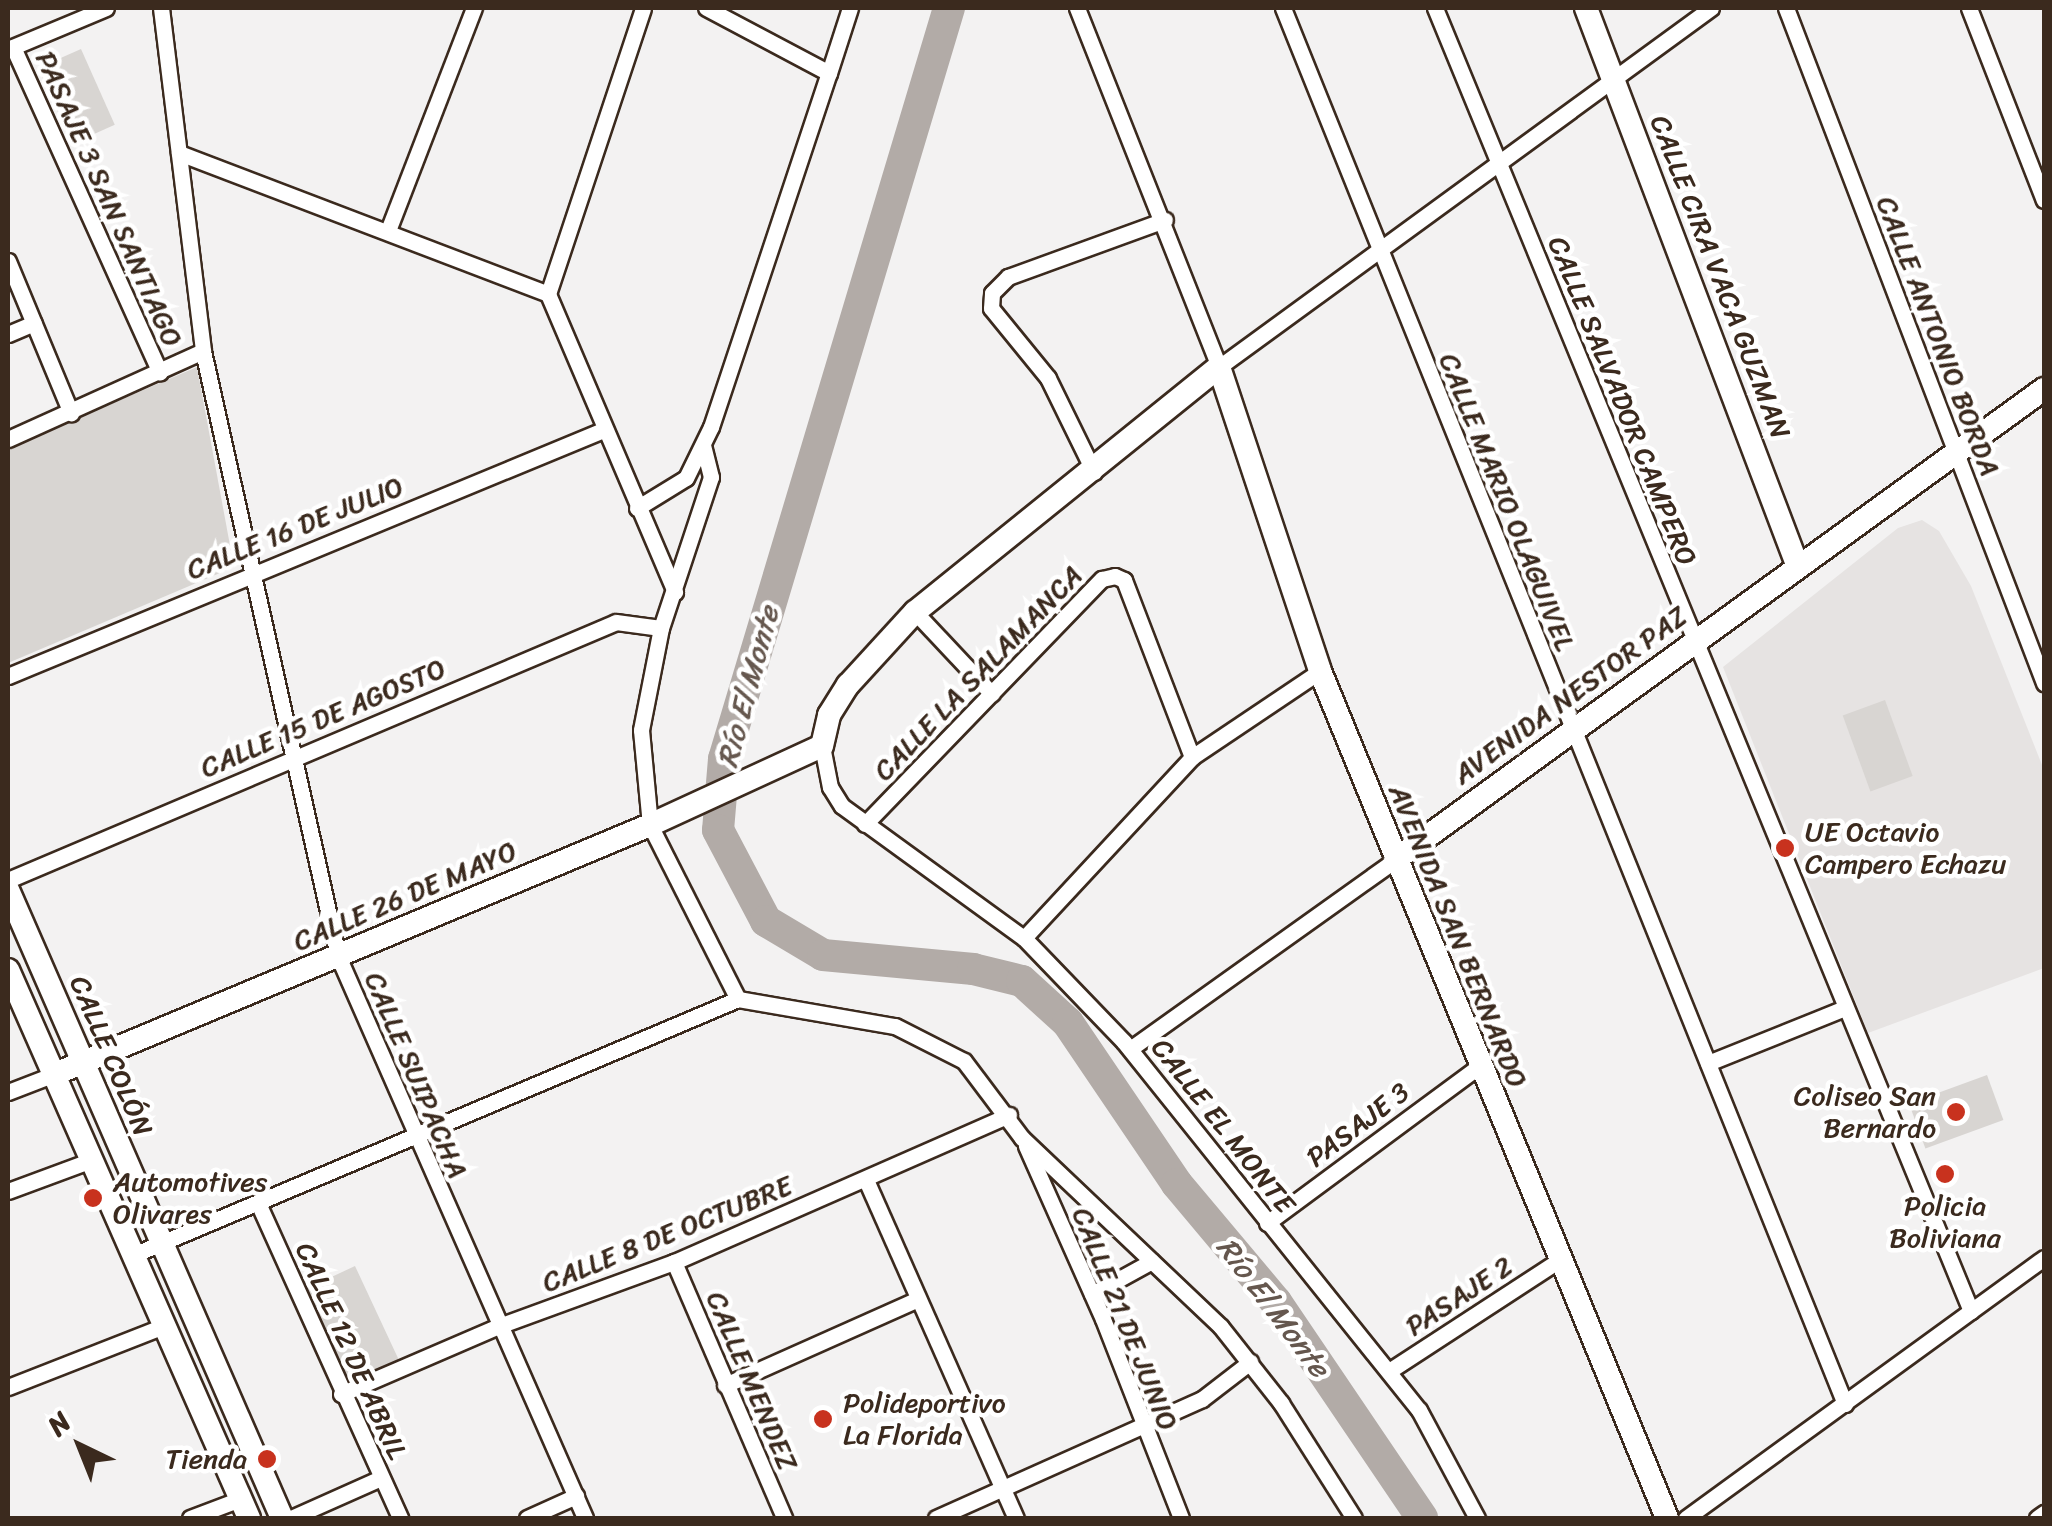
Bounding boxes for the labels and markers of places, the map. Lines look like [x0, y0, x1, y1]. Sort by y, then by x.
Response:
place label: UE Octavio Campero Echazu [1805, 815, 2006, 881]
marker: UE Octavio Campero Echazu [1774, 837, 1796, 859]
place label: Coliseo San Bernardo [1794, 1079, 1936, 1145]
marker: Coliseo San Bernardo [1945, 1101, 1967, 1123]
marker: Policia Boliviana [1934, 1163, 1956, 1185]
place label: Automotives Olivares [113, 1165, 268, 1231]
marker: Automotives Olivares [82, 1187, 104, 1209]
place label: Policia Boliviana [1889, 1189, 2001, 1255]
place label: Polideportivo La Florida [843, 1386, 1006, 1452]
marker: Polideportivo La Florida [812, 1408, 834, 1430]
place label: Tienda [165, 1442, 247, 1476]
marker: Tienda [256, 1448, 278, 1470]

